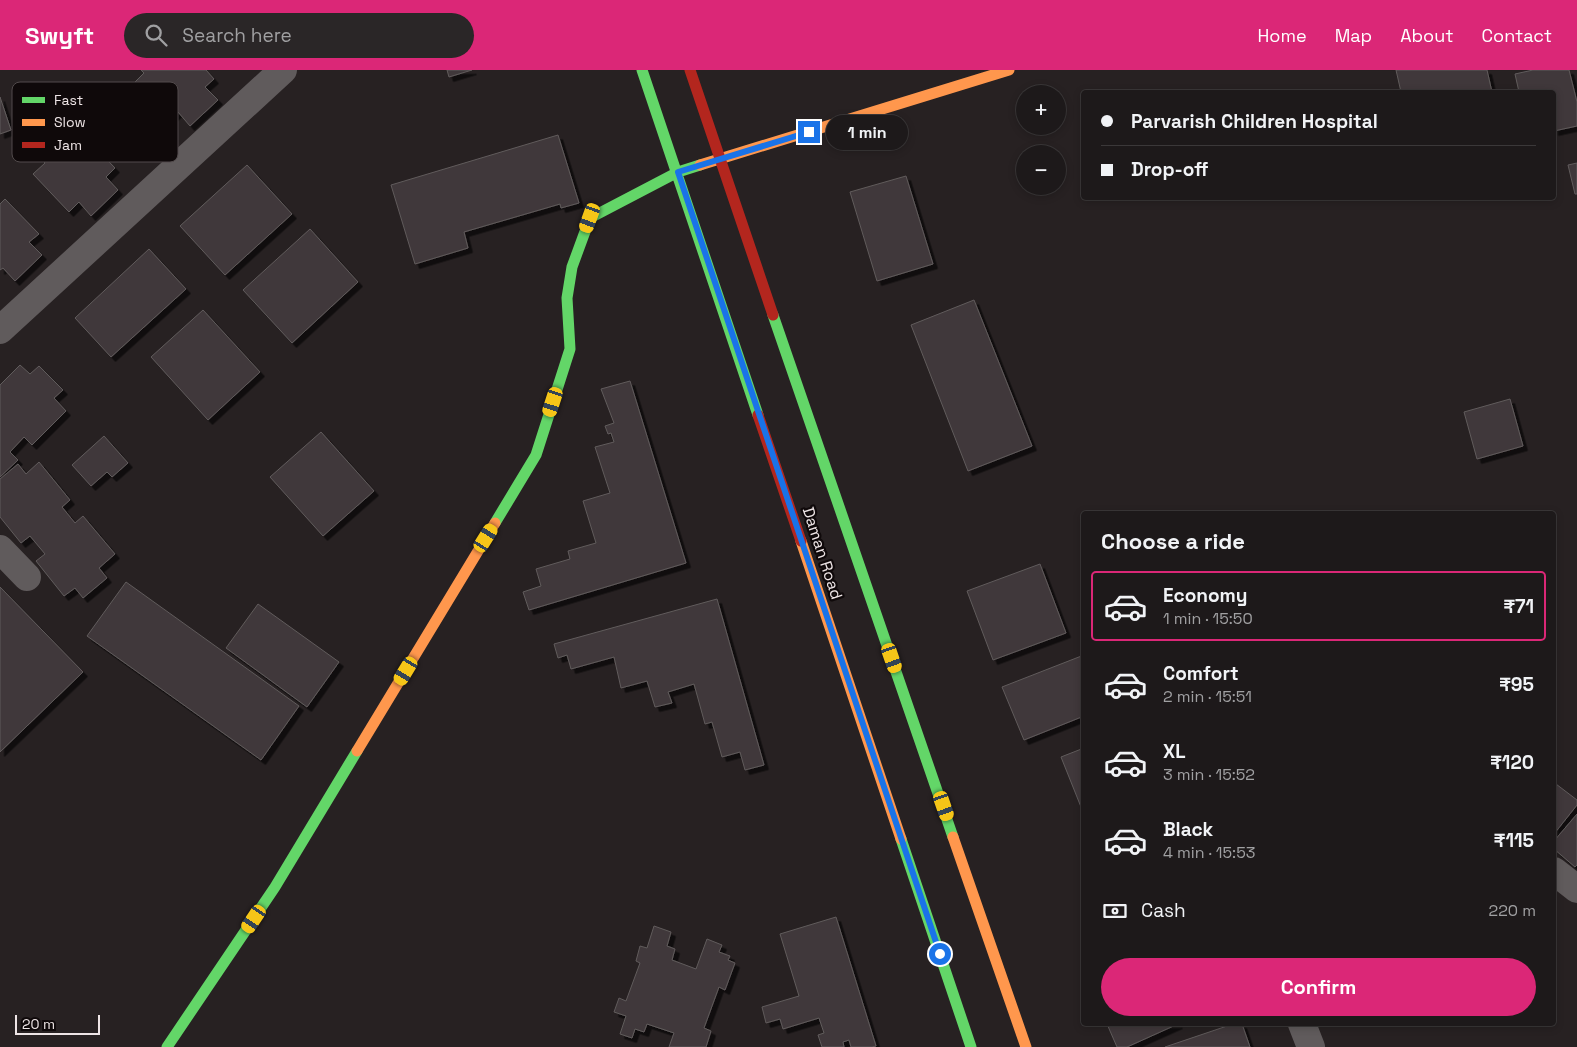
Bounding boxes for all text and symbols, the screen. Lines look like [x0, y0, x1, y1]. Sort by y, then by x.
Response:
search box [124, 13, 474, 58]
text: Swyft [25, 20, 94, 51]
icon: search [142, 21, 170, 49]
text: Search here [182, 23, 292, 48]
text: Home [1258, 24, 1307, 47]
text: Map [1335, 24, 1372, 47]
text: About [1400, 24, 1454, 47]
text: Contact [1482, 24, 1552, 47]
legend [12, 82, 178, 162]
map controls [1016, 85, 1066, 195]
button: + [1016, 85, 1066, 135]
text: Fast [54, 91, 83, 109]
text: Parvarish Children Hospital [1131, 109, 1378, 134]
text: Slow [54, 113, 86, 131]
callout: 1 min [826, 114, 909, 150]
route end [798, 121, 820, 143]
text: 1 min [847, 122, 887, 143]
text: Jam [54, 136, 82, 154]
button: − [1016, 145, 1066, 195]
text: Drop-off [1131, 157, 1209, 182]
car [577, 201, 602, 235]
car [541, 385, 564, 419]
street label: Daman Road [798, 504, 847, 602]
car [471, 521, 500, 555]
text: Choose a ride [1101, 527, 1245, 555]
text: Economy [1163, 583, 1247, 608]
icon: car [1103, 584, 1148, 629]
text: ₹71 [1503, 594, 1534, 619]
text: 1 min · 15:50 [1163, 608, 1253, 629]
car [880, 641, 903, 675]
car [391, 654, 420, 688]
text: Comfort [1163, 661, 1239, 686]
icon: car [1103, 662, 1148, 707]
text: ₹95 [1499, 672, 1534, 697]
text: 2 min · 15:51 [1163, 686, 1252, 707]
text: XL [1163, 739, 1186, 764]
icon: car [1103, 740, 1148, 785]
text: ₹120 [1490, 750, 1534, 775]
text: 3 min · 15:52 [1163, 764, 1255, 785]
car [932, 789, 955, 823]
text: Black [1163, 817, 1213, 842]
icon: car [1103, 818, 1148, 863]
text: ₹115 [1494, 828, 1534, 853]
text: 4 min · 15:53 [1163, 842, 1255, 863]
icon: cash [1101, 897, 1129, 925]
text: Cash [1141, 898, 1186, 923]
text: 220 m [1489, 900, 1536, 921]
car [239, 902, 268, 936]
route start [929, 943, 951, 965]
button: Confirm [1101, 958, 1536, 1016]
scale bar [15, 1012, 100, 1035]
text: 20 m [22, 1015, 55, 1033]

